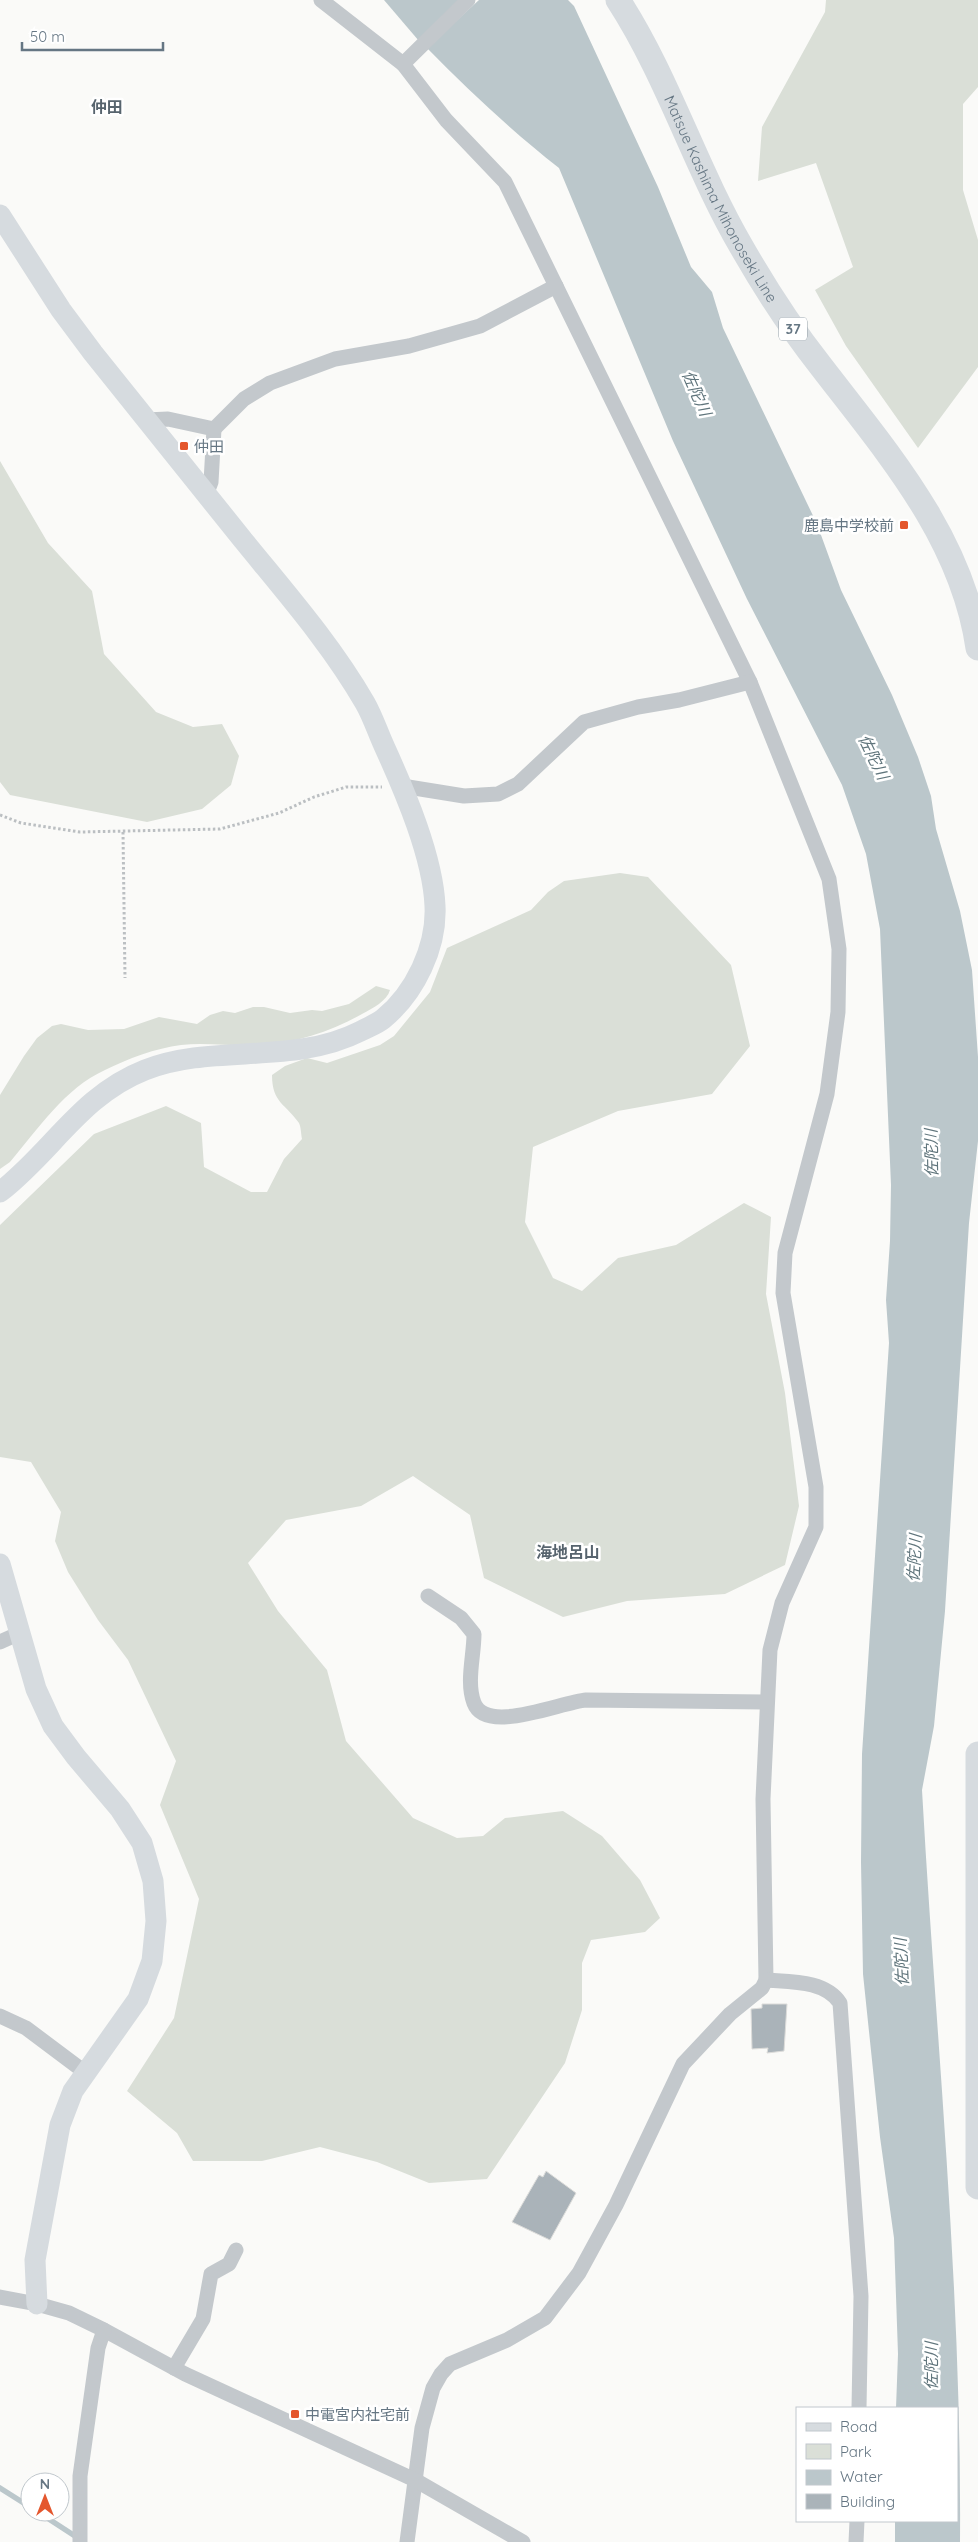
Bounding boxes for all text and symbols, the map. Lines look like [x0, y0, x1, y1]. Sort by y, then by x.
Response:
scale bar [22, 20, 164, 52]
text: 50 m [30, 27, 65, 46]
street label: Matsue Kashima Mihonoseki Line [661, 92, 782, 306]
district label: 仲田 [91, 97, 123, 117]
road number: 37 [779, 318, 807, 340]
water label: 佐陀川 [678, 367, 717, 421]
place label: 仲田 [194, 437, 224, 456]
marker: 仲田 [178, 440, 190, 452]
place label: 鹿島中学校前 [804, 516, 894, 535]
marker: 鹿島中学校前 [898, 519, 910, 531]
water label: 佐陀川 [854, 731, 894, 785]
water label: 佐陀川 [921, 1127, 941, 1177]
water label: 佐陀川 [903, 1532, 925, 1582]
district label: 海地呂山 [536, 1542, 600, 1562]
water label: 佐陀川 [890, 1936, 912, 1986]
water label: 佐陀川 [921, 2340, 941, 2390]
place label: 中電宮内社宅前 [305, 2405, 410, 2424]
legend [796, 2407, 958, 2522]
marker: 中電宮内社宅前 [289, 2408, 301, 2420]
text: Road [840, 2417, 877, 2436]
text: Park [840, 2442, 872, 2461]
text: Water [840, 2467, 883, 2486]
north arrow [20, 2472, 70, 2522]
text: N [40, 2475, 50, 2493]
text: Building [840, 2492, 895, 2511]

